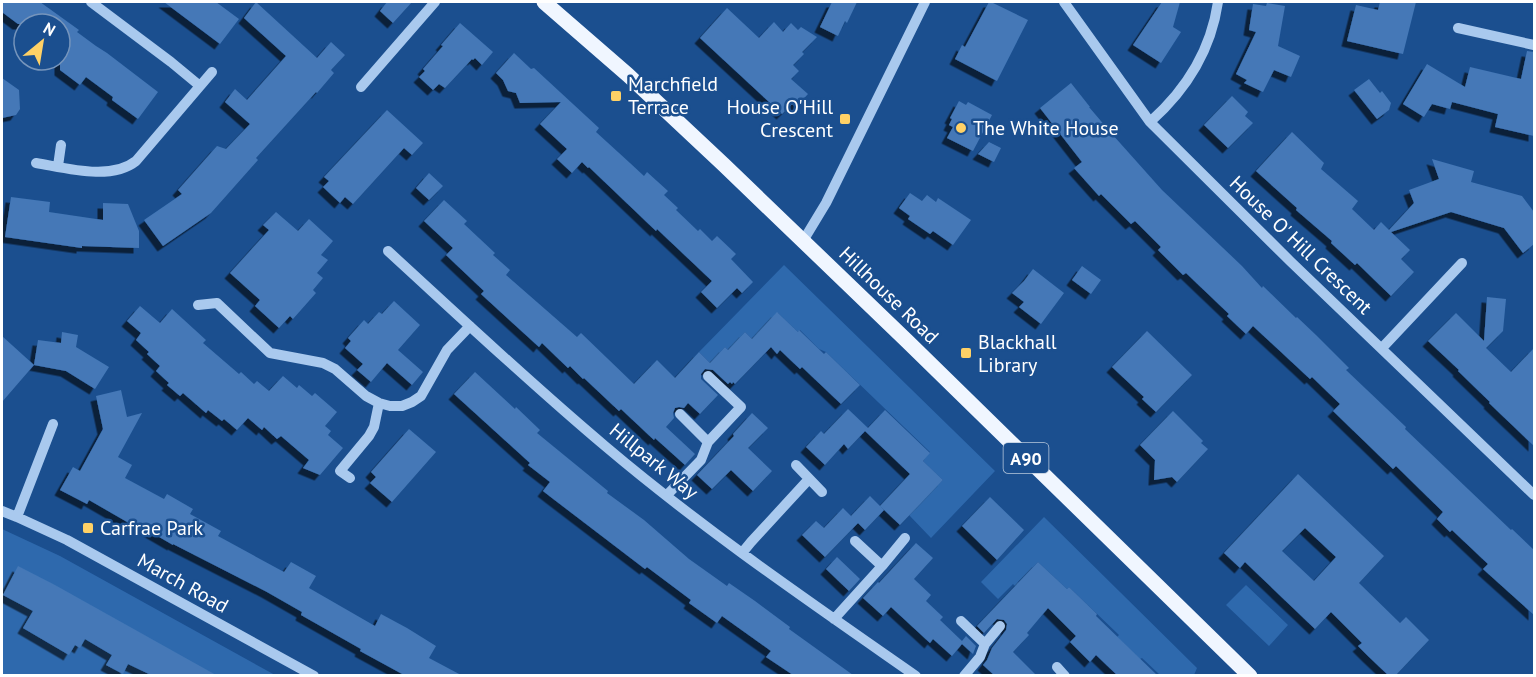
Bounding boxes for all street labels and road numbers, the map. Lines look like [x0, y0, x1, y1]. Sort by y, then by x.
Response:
street label: House O' Hill Crescent [1224, 170, 1378, 320]
street label: Hillhouse Road [834, 241, 944, 349]
street label: Hillpark Way [604, 417, 704, 505]
road number: A90 [1004, 443, 1048, 473]
street label: March Road [133, 547, 233, 619]

